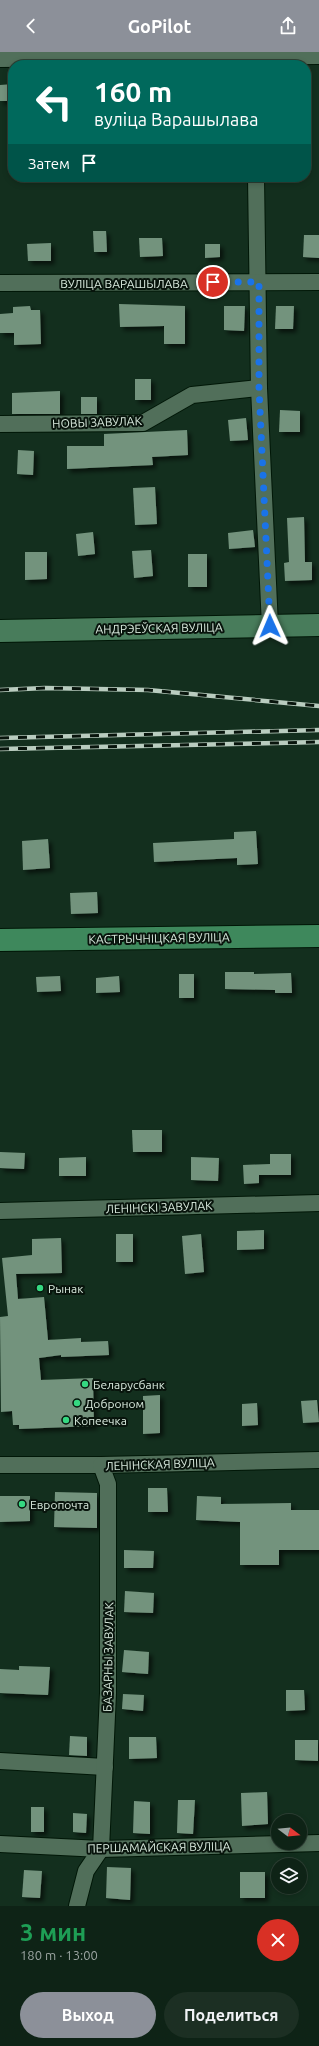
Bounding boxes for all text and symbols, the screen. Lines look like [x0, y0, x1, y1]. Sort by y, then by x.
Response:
icon: back [20, 15, 42, 37]
icon: share [277, 15, 299, 37]
text: GoPilot [128, 16, 191, 36]
icon: left [28, 76, 80, 128]
text: 160 m [94, 76, 172, 107]
text: вуліца Варашылава [94, 109, 258, 129]
icon: arrive [78, 152, 100, 174]
text: Затем [28, 155, 70, 172]
pin [196, 265, 230, 299]
icon: arrive [202, 271, 224, 293]
street label: ВУЛІЦА ВАРАШЫЛАВА [60, 277, 188, 290]
street label: НОВЫ ЗАВУЛАК [52, 414, 143, 430]
position arrow [249, 605, 291, 647]
street label: АНДРЭЕЎСКАЯ ВУЛІЦА [95, 620, 223, 636]
street label: КАСТРЫЧНІЦКАЯ ВУЛІЦА [88, 930, 230, 946]
street label: ЛЕНІНСКІ ЗАВУЛАК [105, 1199, 213, 1215]
place label: Рынак [48, 1282, 83, 1295]
marker: Рынак [35, 1283, 45, 1293]
place label: Беларусбанк [93, 1378, 165, 1391]
marker: Беларусбанк [80, 1379, 90, 1389]
place label: Доброном [85, 1397, 144, 1410]
marker: Доброном [72, 1398, 82, 1408]
place label: Копеечка [74, 1414, 127, 1427]
marker: Копеечка [61, 1415, 71, 1425]
street label: ЛЕНІНСКАЯ ВУЛІЦА [105, 1456, 215, 1472]
place label: Европочта [30, 1498, 89, 1511]
marker: Европочта [17, 1499, 27, 1509]
street label: БАЗАРНЫ ЗАВУЛАК [101, 1601, 115, 1712]
north arrow [271, 1814, 307, 1850]
map controls [271, 1814, 307, 1894]
street label: ПЕРШАМАЙСКАЯ ВУЛІЦА [87, 1839, 231, 1855]
button: layers [271, 1858, 307, 1894]
text: 3 мин [20, 1919, 86, 1946]
button: close [257, 1919, 299, 1961]
text: 180 m · 13:00 [20, 1948, 98, 1962]
button: Выход [20, 1992, 156, 2038]
button: Поделиться [164, 1992, 299, 2038]

